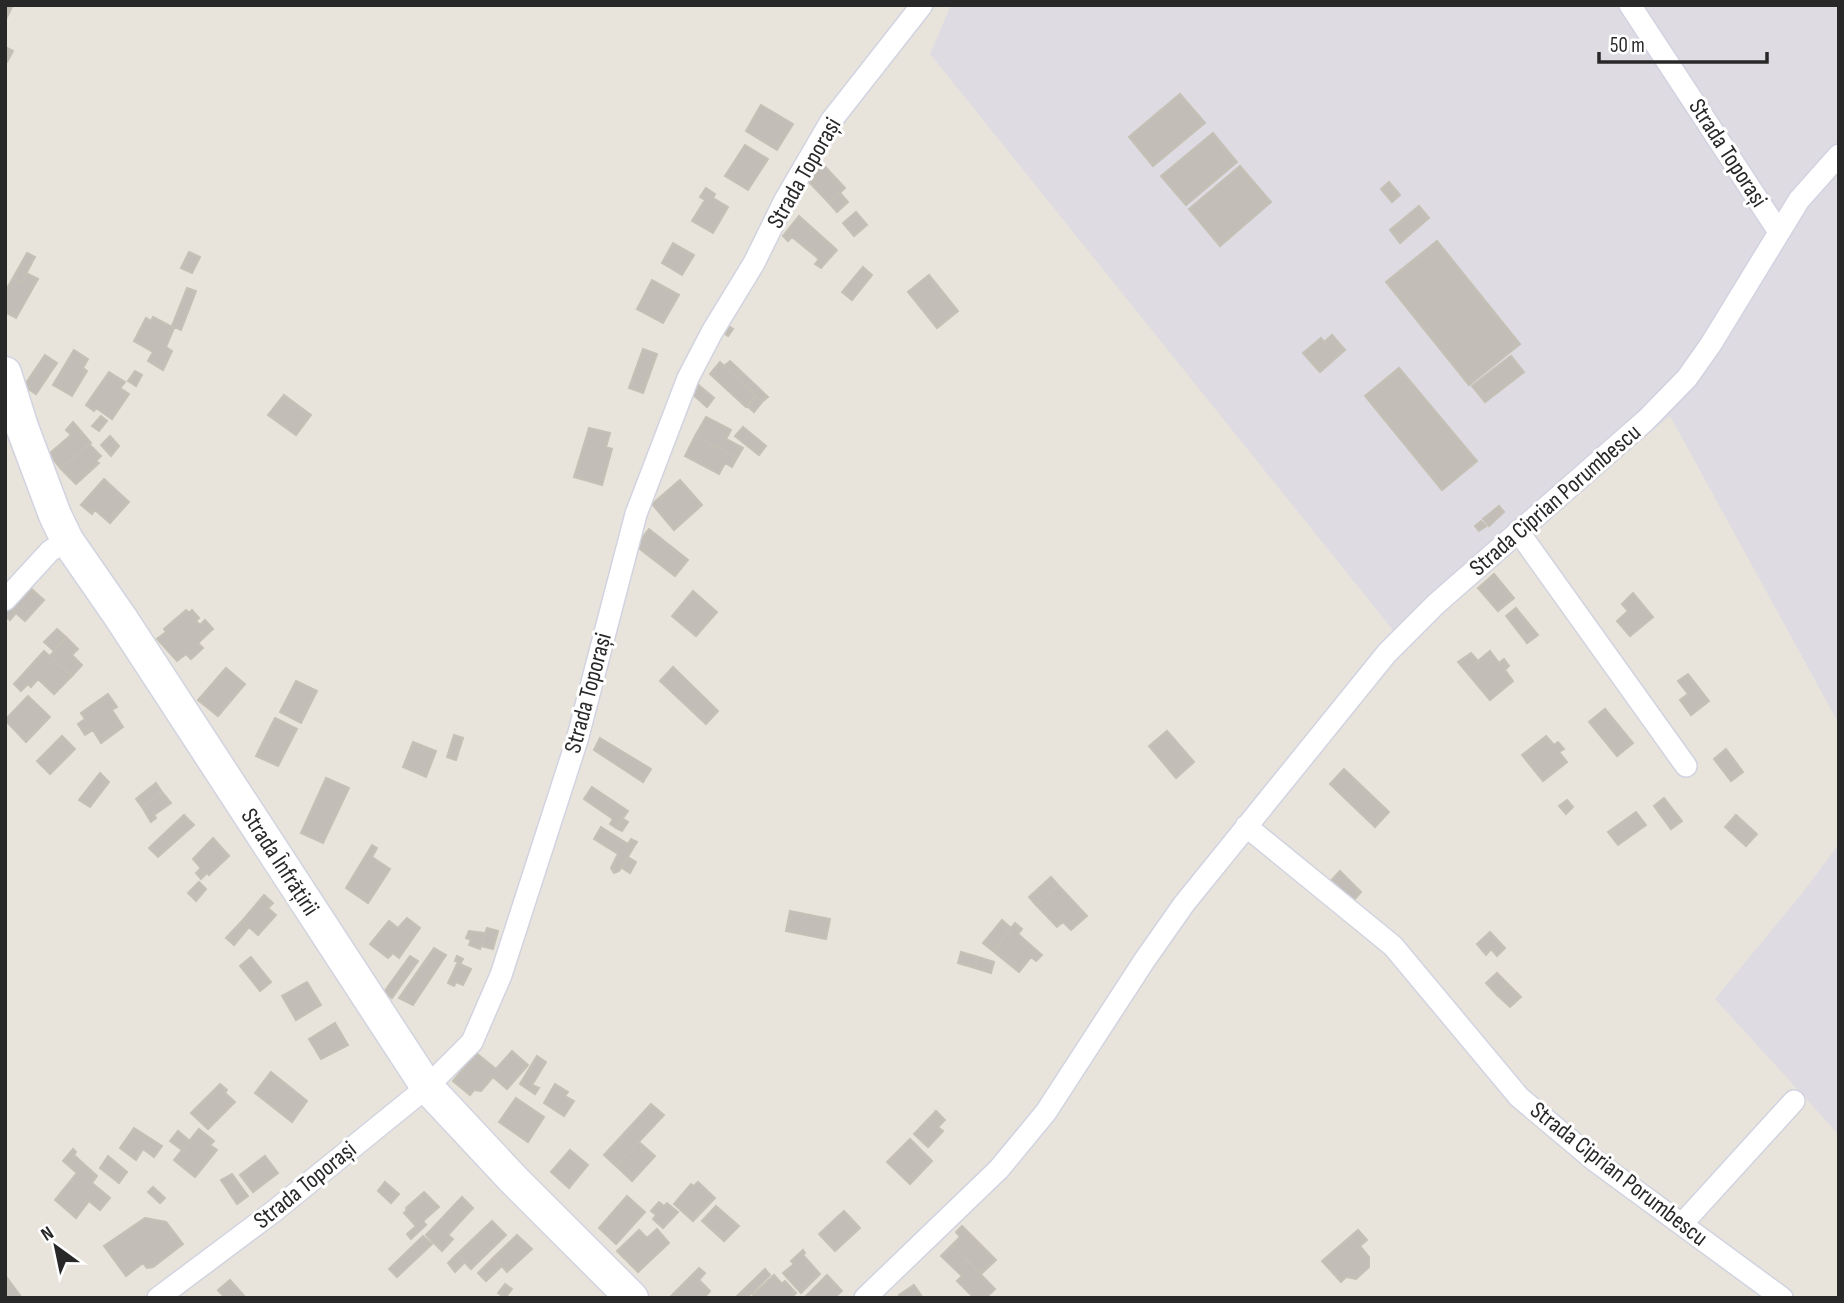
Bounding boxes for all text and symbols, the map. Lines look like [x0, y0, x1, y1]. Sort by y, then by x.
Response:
scale bar [1599, 21, 1767, 65]
text: 50 m [1610, 33, 1645, 58]
street label: Strada Toporași [1682, 93, 1774, 213]
street label: Strada Toporași [761, 112, 847, 234]
street label: Strada Ciprian Porumbescu [1463, 418, 1647, 582]
street label: Strada Toporași [558, 630, 618, 756]
street label: Strada Înfrățirii [235, 803, 325, 921]
street label: Strada Ciprian Porumbescu [1524, 1096, 1714, 1252]
street label: Strada Toporași [248, 1135, 362, 1235]
north arrow [21, 1212, 91, 1282]
text: N [37, 1222, 58, 1246]

